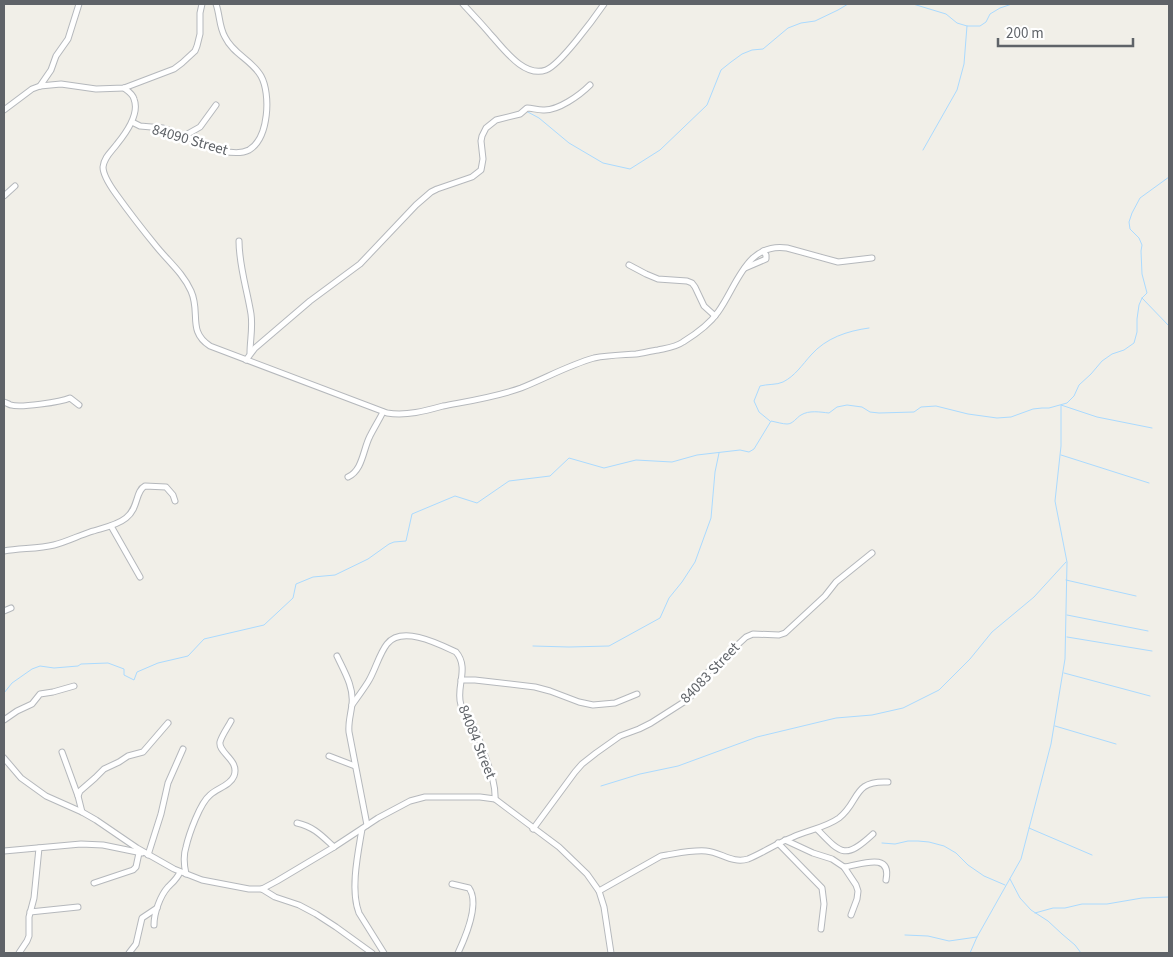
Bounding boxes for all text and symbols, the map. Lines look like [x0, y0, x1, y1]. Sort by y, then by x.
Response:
scale bar [998, 15, 1133, 47]
text: 200 m [1006, 23, 1044, 44]
street label: 84090 Street [150, 119, 230, 161]
street label: 84083 Street [675, 638, 745, 708]
street label: 84084 Street [453, 702, 501, 782]

